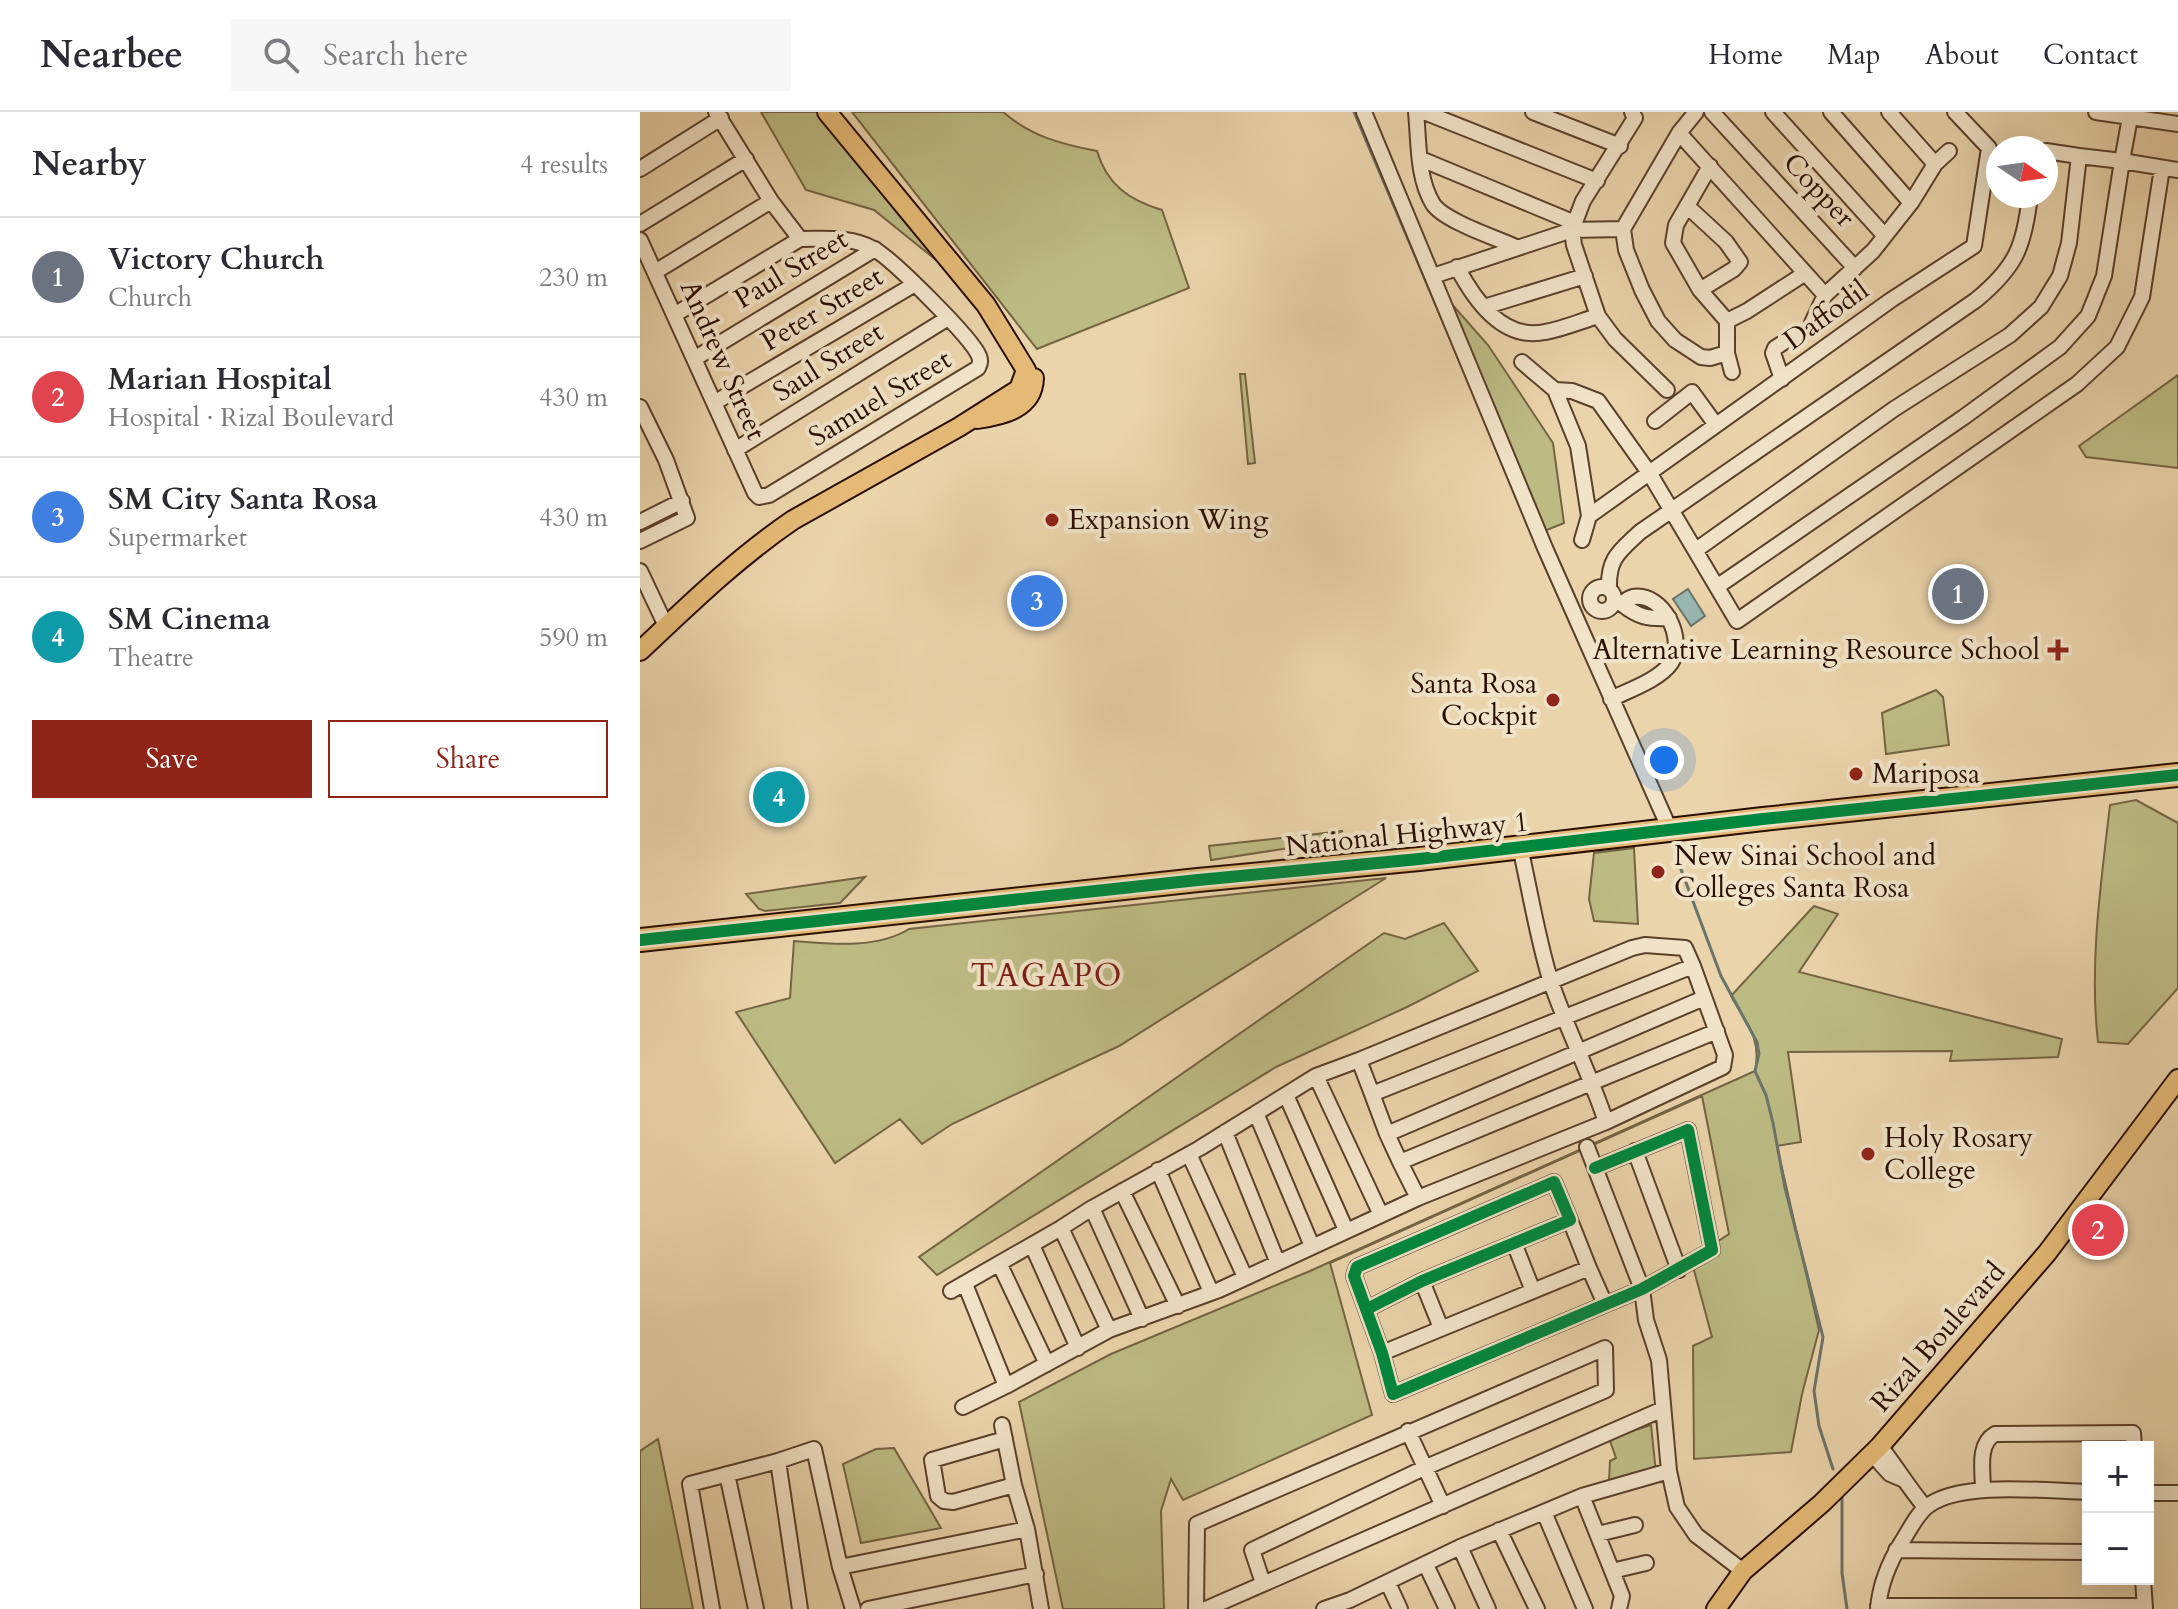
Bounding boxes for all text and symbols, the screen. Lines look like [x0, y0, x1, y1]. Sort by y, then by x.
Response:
search box [231, 19, 791, 91]
text: Nearbee [40, 29, 183, 81]
icon: search [259, 33, 303, 77]
text: Search here [323, 35, 468, 76]
text: Home [1708, 36, 1783, 74]
text: Map [1827, 36, 1881, 74]
text: About [1925, 36, 1999, 74]
text: Contact [2043, 36, 2138, 74]
north arrow [1986, 136, 2058, 208]
text: Nearby [32, 141, 147, 187]
street label: Copper [1775, 144, 1864, 236]
text: 4 results [520, 147, 608, 182]
street label: Paul Street [727, 220, 855, 318]
text: Victory Church [108, 239, 324, 280]
street label: Peter Street [754, 258, 890, 360]
text: 1 [51, 260, 65, 295]
text: 230 m [539, 260, 608, 295]
street label: Daffodil [1776, 271, 1876, 359]
street label: Andrew Street [671, 274, 775, 446]
text: Church [108, 280, 192, 315]
street label: Saul Street [766, 313, 891, 411]
street label: Samuel Street [802, 340, 958, 455]
text: Marian Hospital [108, 359, 332, 400]
text: 2 [51, 380, 65, 415]
text: 430 m [539, 380, 608, 415]
text: Hospital · Rizal Boulevard [108, 400, 394, 435]
text: SM City Santa Rosa [108, 479, 378, 520]
text: 3 [51, 500, 65, 535]
text: 430 m [539, 500, 608, 535]
place label: Expansion Wing [1068, 501, 1269, 539]
marker: Expansion Wing [1043, 511, 1061, 529]
text: Supermarket [108, 520, 247, 555]
pin: 1 [1932, 564, 1984, 624]
pin: 3 [1011, 571, 1063, 631]
text: SM Cinema [108, 599, 271, 640]
text: 4 [51, 620, 65, 655]
text: 590 m [539, 620, 608, 655]
place label: Alternative Learning Resource School [1592, 631, 2040, 669]
marker: Alternative Learning Resource School [2047, 639, 2069, 661]
text: Theatre [108, 640, 194, 675]
place label: Santa Rosa Cockpit [1410, 665, 1537, 735]
marker: Santa Rosa Cockpit [1544, 691, 1562, 709]
button: Save [32, 720, 312, 798]
button: Share [328, 720, 608, 798]
your location [1644, 740, 1684, 780]
place label: Mariposa [1872, 755, 1980, 793]
marker: Mariposa [1847, 765, 1865, 783]
pin: 4 [753, 767, 805, 827]
street label: National Highway 1 [1284, 802, 1530, 866]
place label: New Sinai School and Colleges Santa Rosa [1674, 837, 1936, 907]
marker: New Sinai School and Colleges Santa Rosa [1649, 863, 1667, 881]
district label: TAGAPO [971, 954, 1123, 998]
place label: Holy Rosary College [1884, 1119, 2033, 1189]
marker: Holy Rosary College [1859, 1145, 1877, 1163]
pin: 2 [2072, 1200, 2124, 1260]
street label: Rizal Boulevard [1862, 1254, 2014, 1420]
map controls [2082, 1441, 2154, 1585]
button: + [2082, 1441, 2154, 1513]
button: − [2082, 1513, 2154, 1585]

